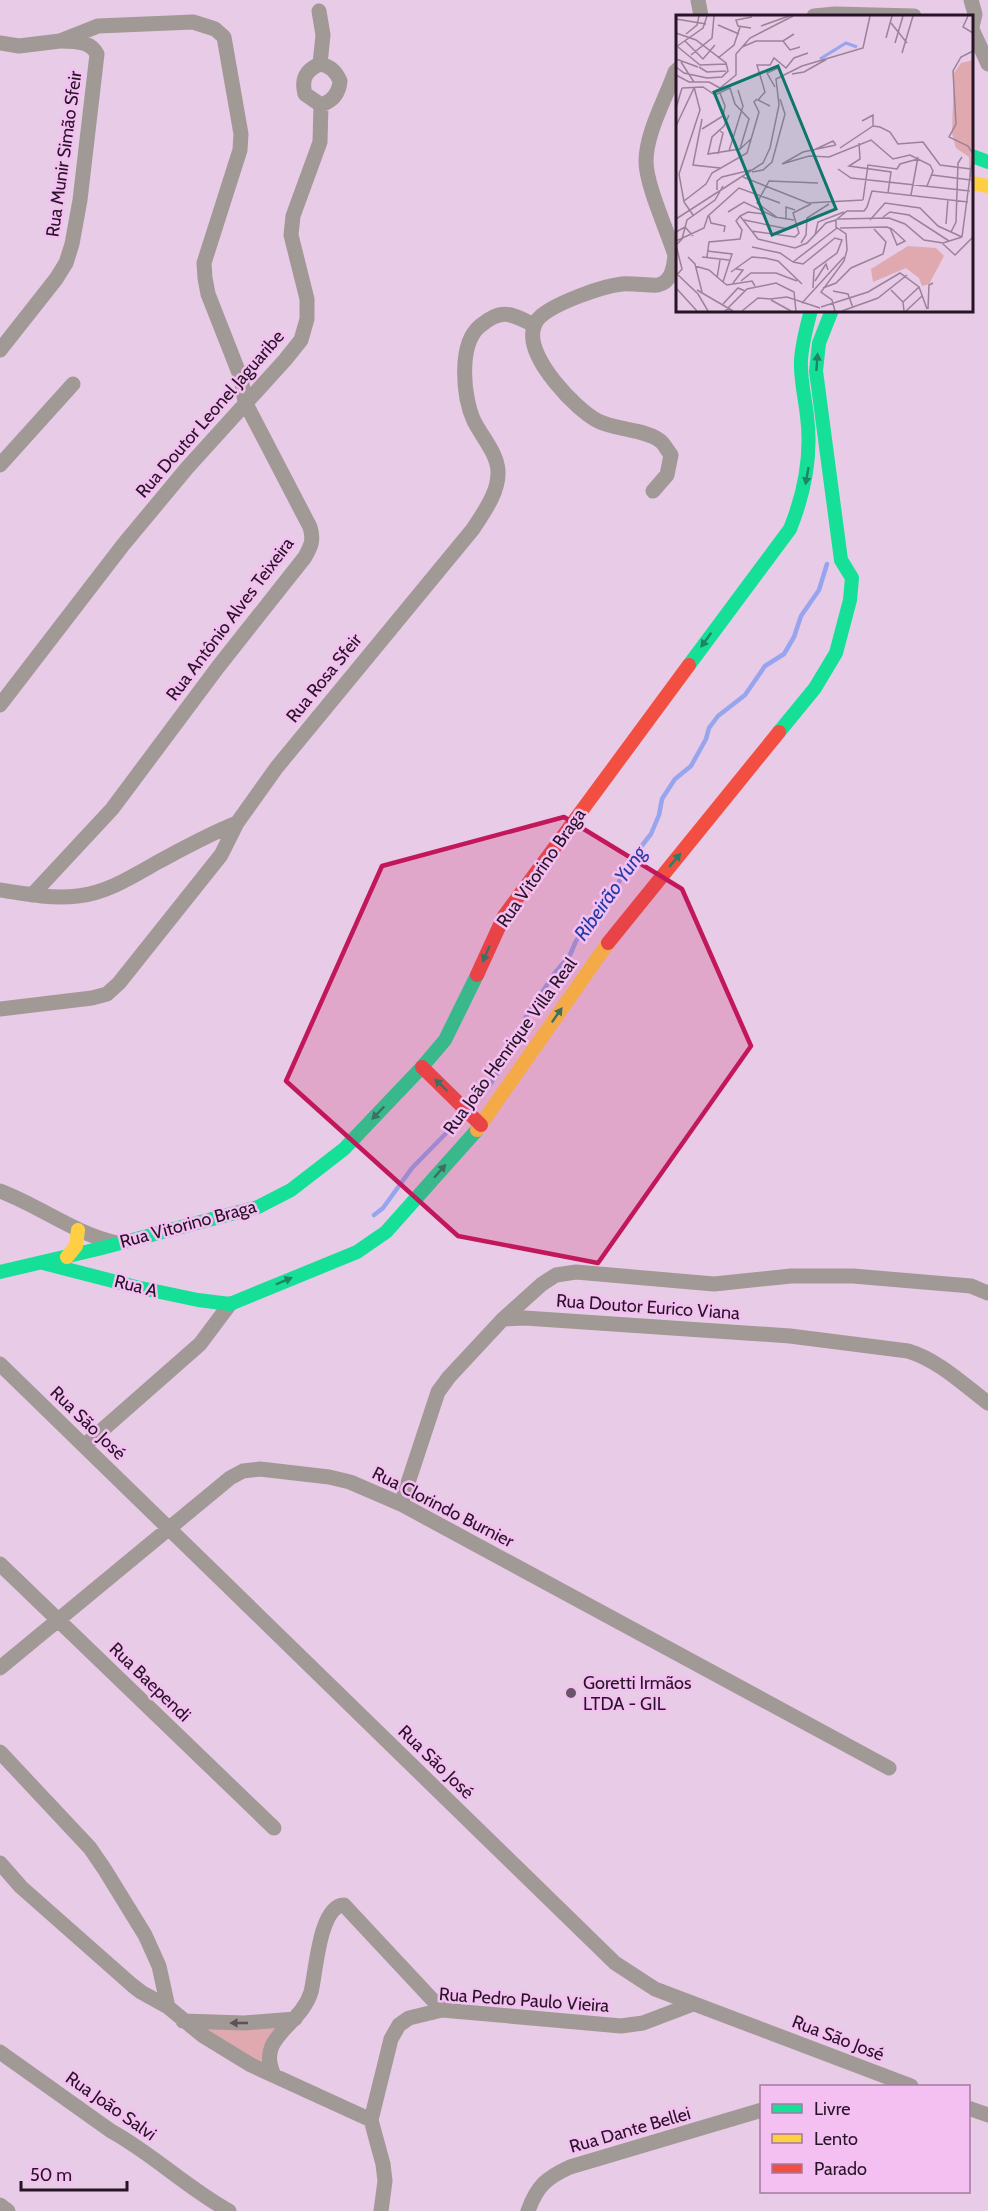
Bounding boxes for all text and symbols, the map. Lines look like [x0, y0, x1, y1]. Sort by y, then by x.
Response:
inset map [676, 15, 973, 312]
street label: Rua Munir Simão Sfeir [41, 69, 87, 239]
street label: Rua Doutor Leonel Jaguaribe [131, 326, 289, 502]
one-way arrow [812, 353, 821, 372]
one-way arrow [802, 467, 811, 486]
street label: Rua Antônio Alves Teixeira [161, 533, 299, 705]
street label: Rua Rosa Sfeir [281, 629, 367, 727]
one-way arrow [701, 633, 713, 648]
street label: Rua Vitorino Braga [492, 804, 590, 932]
water label: Ribeirão Yung [569, 841, 652, 945]
one-way arrow [668, 852, 681, 868]
one-way arrow [481, 945, 491, 963]
street label: Rua João Henrique Villa Real [439, 953, 582, 1139]
one-way arrow [551, 1008, 563, 1024]
one-way arrow [434, 1078, 448, 1092]
one-way arrow [371, 1106, 385, 1121]
one-way arrow [433, 1164, 446, 1179]
street label: Rua Vitorino Braga [117, 1195, 259, 1253]
street label: Rua A [112, 1270, 160, 1302]
one-way arrow [276, 1276, 294, 1286]
street label: Rua Doutor Eurico Viana [555, 1290, 741, 1324]
street label: Rua São José [46, 1381, 130, 1465]
street label: Rua Clorindo Burnier [369, 1462, 518, 1552]
street label: Rua Baependi [105, 1638, 195, 1726]
place label: Goretti Irmãos LTDA - GIL [583, 1672, 691, 1715]
marker: Goretti Irmãos LTDA - GIL [564, 1686, 578, 1700]
street label: Rua São José [394, 1720, 478, 1804]
street label: Rua Pedro Paulo Vieira [438, 1983, 610, 2017]
street label: Rua São José [789, 2010, 887, 2066]
one-way arrow [230, 2018, 249, 2028]
street label: Rua João Salvi [61, 2067, 161, 2145]
legend [760, 2085, 970, 2193]
text: Livre [814, 2098, 850, 2120]
street label: Rua Dante Bellei [567, 2102, 693, 2158]
text: Lento [814, 2128, 858, 2150]
scale bar [21, 2154, 128, 2192]
text: Parado [814, 2158, 867, 2180]
text: 50 m [30, 2164, 72, 2186]

